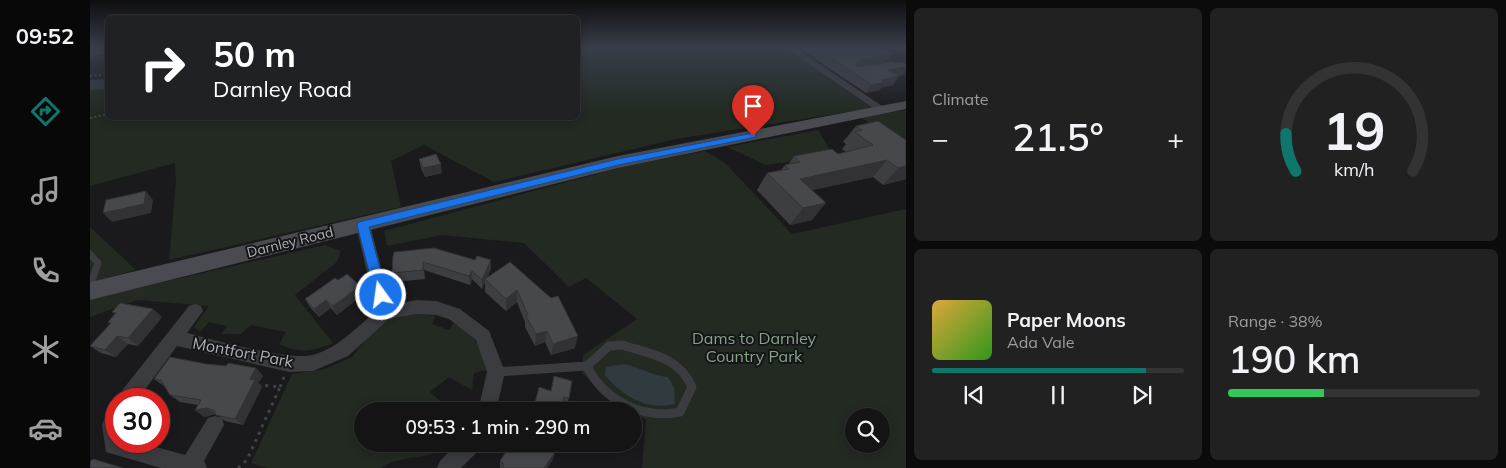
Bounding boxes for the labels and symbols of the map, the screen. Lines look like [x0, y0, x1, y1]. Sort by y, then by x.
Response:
pin [732, 85, 774, 136]
street label: Darnley Road [245, 223, 335, 261]
position arrow [354, 268, 406, 320]
park label: Dams to Darnley Country Park [692, 328, 817, 366]
street label: Montfort Park [191, 332, 296, 372]
speed limit sign: 30 [105, 388, 170, 453]

